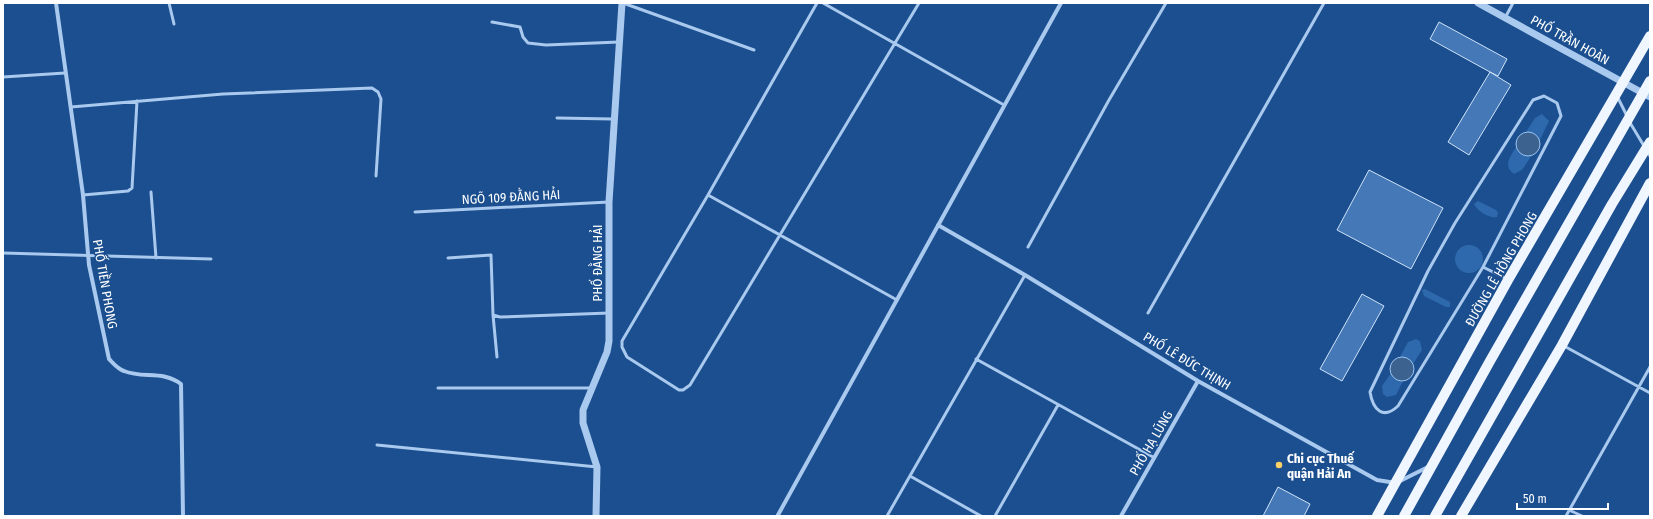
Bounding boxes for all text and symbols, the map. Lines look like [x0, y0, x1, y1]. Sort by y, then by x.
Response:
street label: PHỐ TRẦN HOÀN [1528, 10, 1613, 68]
street label: NGÕ 109 ĐẰNG HẢI [461, 184, 561, 207]
street label: ĐƯỜNG LÊ HỒNG PHONG [1460, 208, 1540, 329]
street label: PHỐ ĐẰNG HẢI [587, 225, 605, 301]
street label: PHỐ TIỀN PHONG [90, 238, 122, 330]
street label: PHỐ LÊ ĐỨC THỊNH [1141, 327, 1234, 393]
street label: PHỐ HẠ LŨNG [1125, 407, 1176, 478]
place label: Chi cục Thuế quận Hải An [1287, 450, 1355, 481]
marker: Chi cục Thuế quận Hải An [1274, 460, 1284, 470]
scale bar [1517, 485, 1608, 511]
text: 50 m [1523, 492, 1547, 506]

